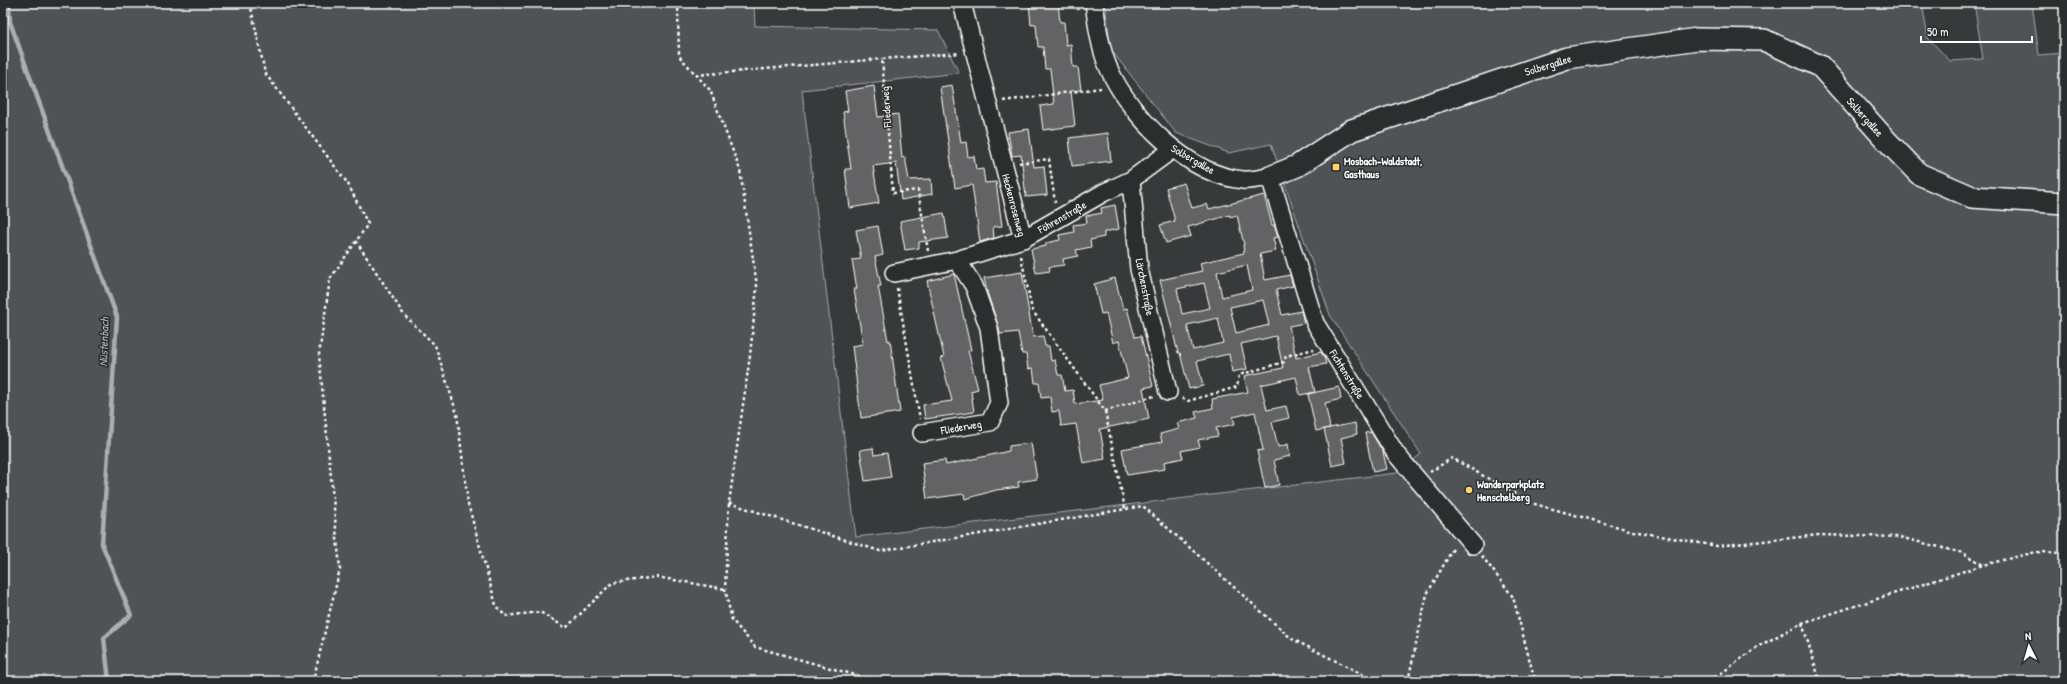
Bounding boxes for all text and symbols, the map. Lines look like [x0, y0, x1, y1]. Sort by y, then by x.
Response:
scale bar [1921, 18, 2032, 44]
text: 50 m [1927, 23, 1948, 40]
street label: Solbergallee [1523, 51, 1574, 79]
street label: Fliederweg [878, 86, 894, 129]
street label: Solbergallee [1844, 94, 1887, 140]
street label: Solbergallee [1169, 141, 1218, 177]
place label: Mosbach-Waldstadt, Gasthaus [1344, 154, 1422, 181]
marker: Mosbach-Waldstadt, Gasthaus [1331, 162, 1341, 172]
street label: Heckenrosenweg [999, 172, 1029, 238]
street label: Föhrenstraße [1034, 197, 1089, 237]
street label: Lärchenstraße [1133, 257, 1157, 317]
water label: Nüstenbach [94, 316, 113, 367]
street label: Fichtenstraße [1326, 346, 1368, 402]
street label: Fliederweg [939, 417, 983, 438]
place label: Wanderparkplatz Henschelberg [1477, 477, 1545, 505]
marker: Wanderparkplatz Henschelberg [1464, 485, 1474, 495]
north arrow [2009, 626, 2049, 666]
text: N [2025, 629, 2032, 643]

